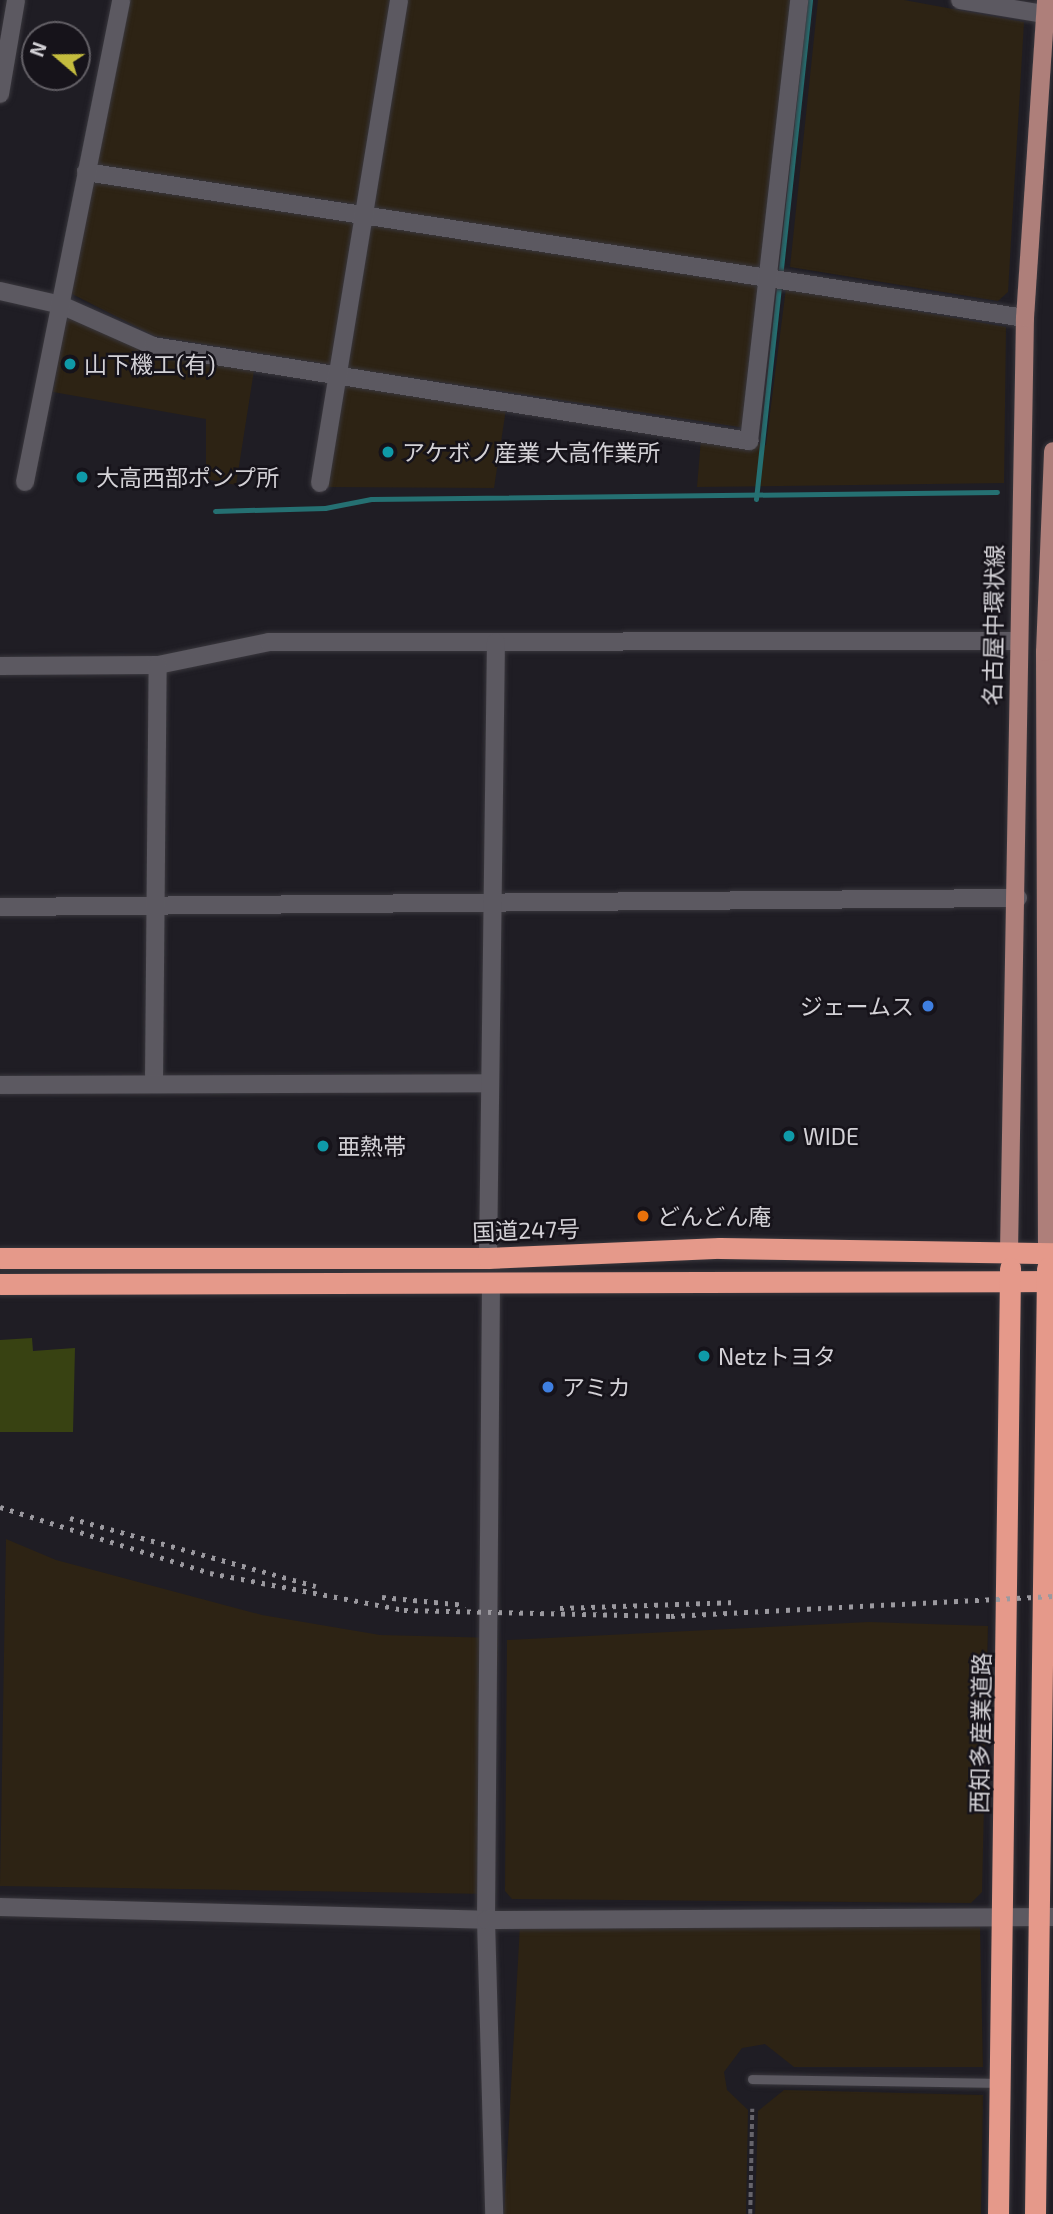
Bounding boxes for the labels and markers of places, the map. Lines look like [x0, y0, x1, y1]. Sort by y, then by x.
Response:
place label: 山下機工(有) [84, 350, 216, 378]
marker: 山下機工(有) [62, 356, 78, 372]
place label: アケボノ産業 大高作業所 [402, 438, 660, 466]
marker: アケボノ産業 大高作業所 [380, 444, 396, 460]
place label: 大高西部ポンプ所 [96, 463, 280, 491]
marker: 大高西部ポンプ所 [74, 469, 90, 485]
place label: ジェームス [799, 992, 914, 1020]
marker: ジェームス [920, 998, 936, 1014]
place label: WIDE [803, 1122, 859, 1150]
marker: WIDE [781, 1128, 797, 1144]
place label: 亜熱帯 [337, 1132, 406, 1160]
marker: 亜熱帯 [315, 1138, 331, 1154]
place label: どんどん庵 [657, 1202, 772, 1230]
marker: どんどん庵 [635, 1208, 651, 1224]
place label: Netzトヨタ [718, 1342, 836, 1370]
marker: Netzトヨタ [696, 1348, 712, 1364]
place label: アミカ [562, 1373, 631, 1401]
marker: アミカ [540, 1379, 556, 1395]

